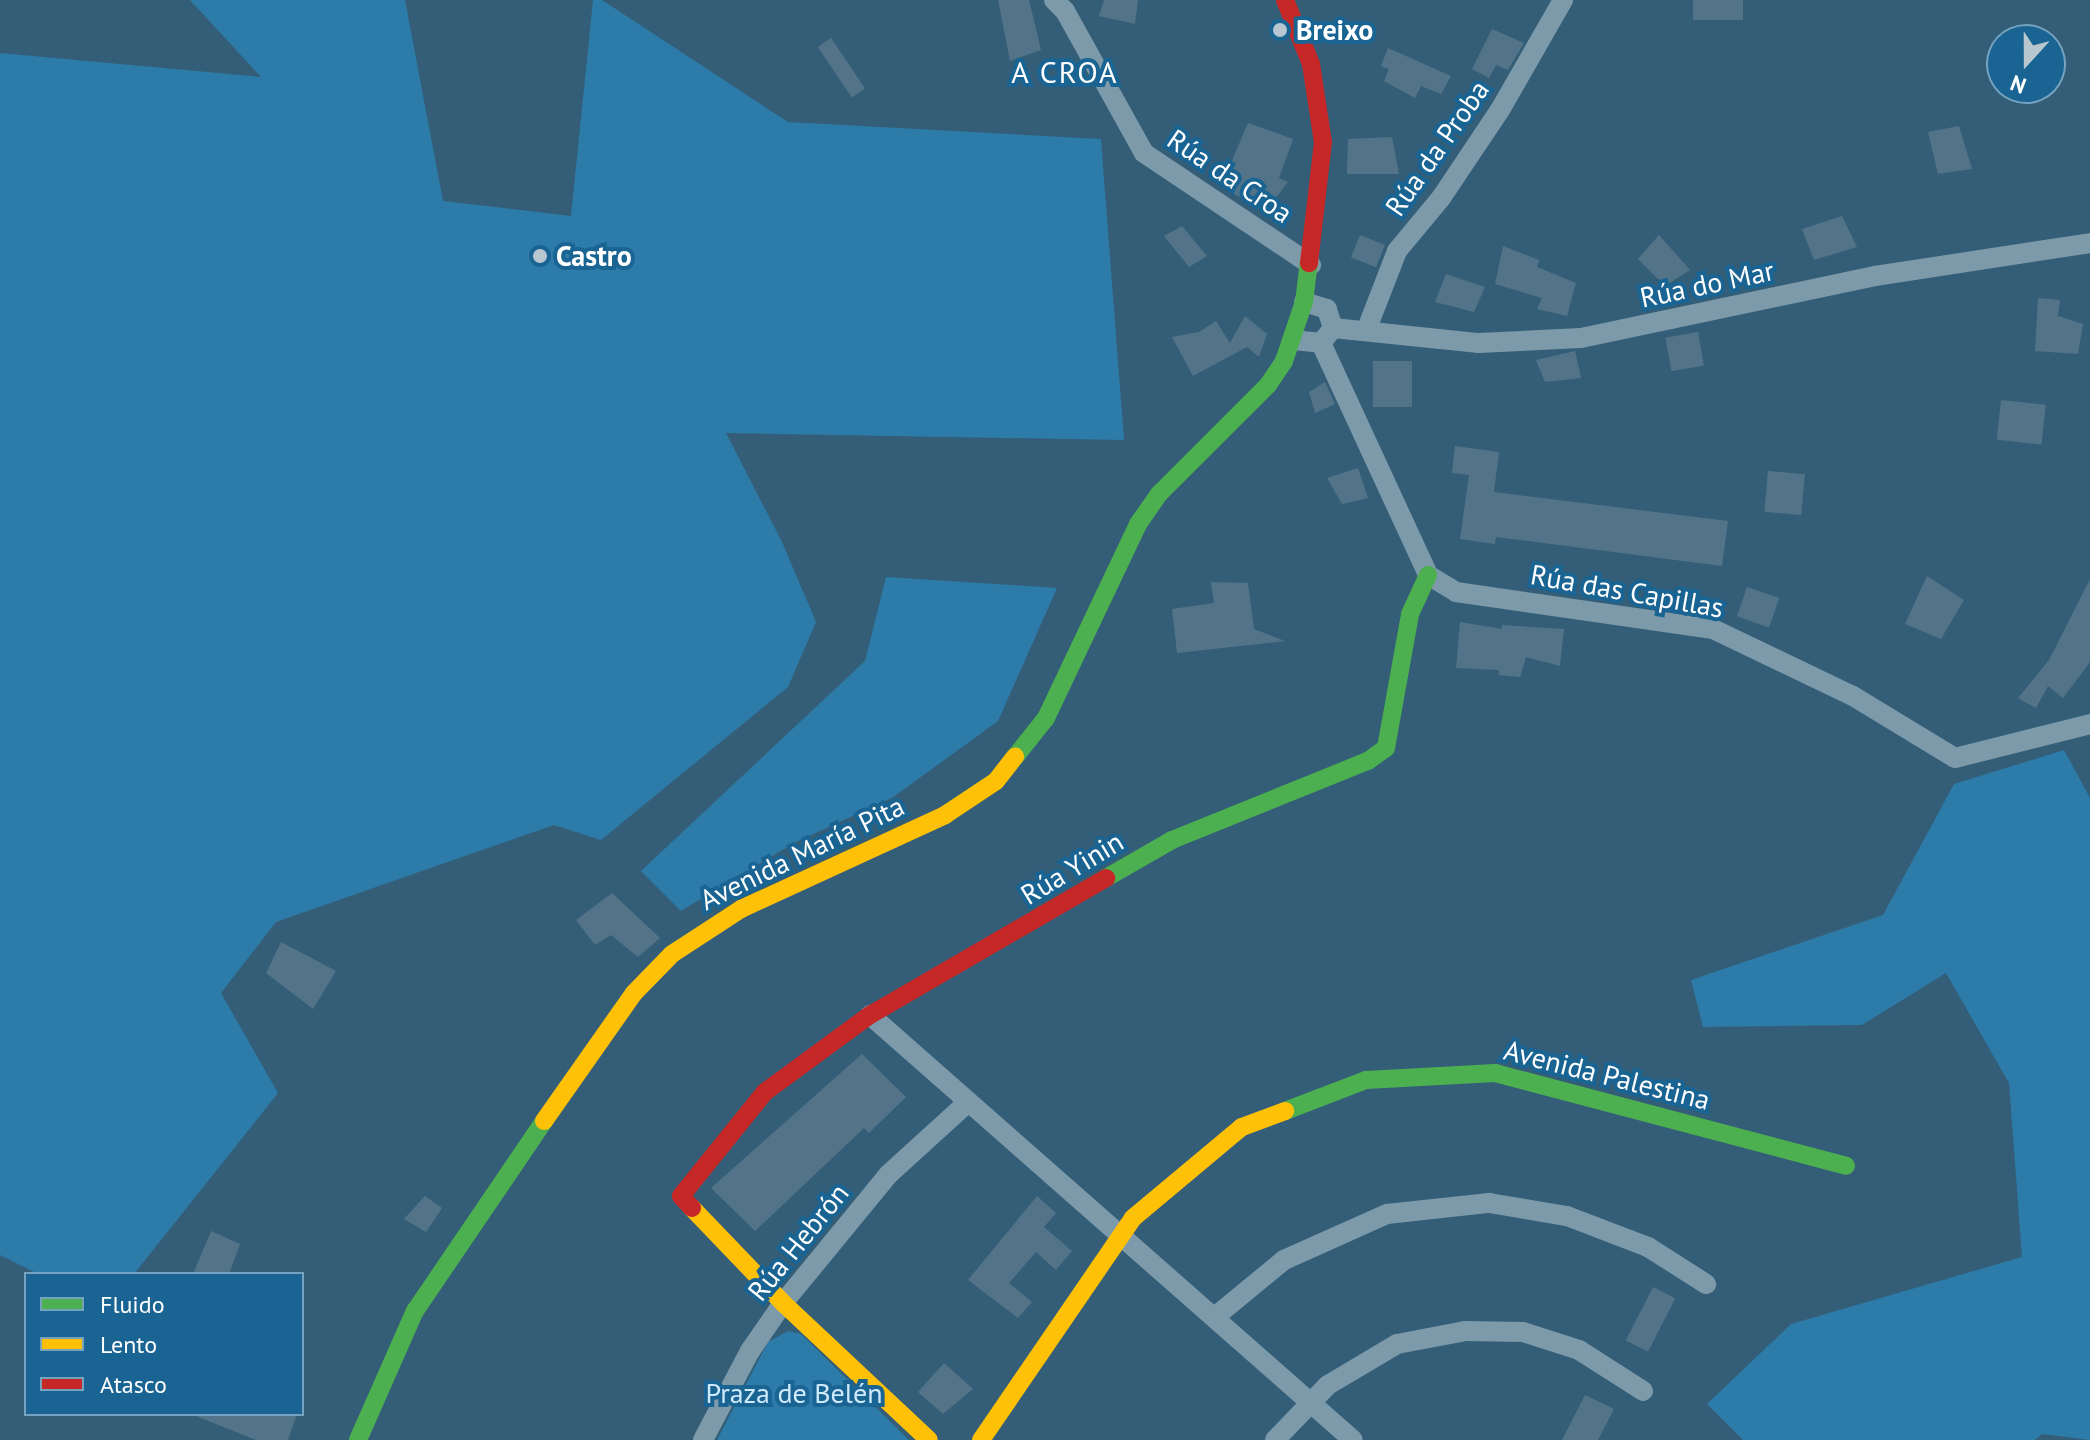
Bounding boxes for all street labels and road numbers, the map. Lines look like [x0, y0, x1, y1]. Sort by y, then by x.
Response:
street label: Rúa da Proba [1378, 74, 1496, 222]
street label: Rúa da Croa [1161, 122, 1299, 230]
street label: Rúa do Mar [1637, 253, 1777, 315]
street label: Rúa das Capillas [1528, 558, 1726, 624]
street label: Avenida María Pita [694, 789, 910, 917]
street label: Rúa Yinin [1014, 824, 1130, 912]
street label: Avenida Palestina [1501, 1033, 1713, 1117]
street label: Rúa Hebrón [741, 1177, 855, 1307]

